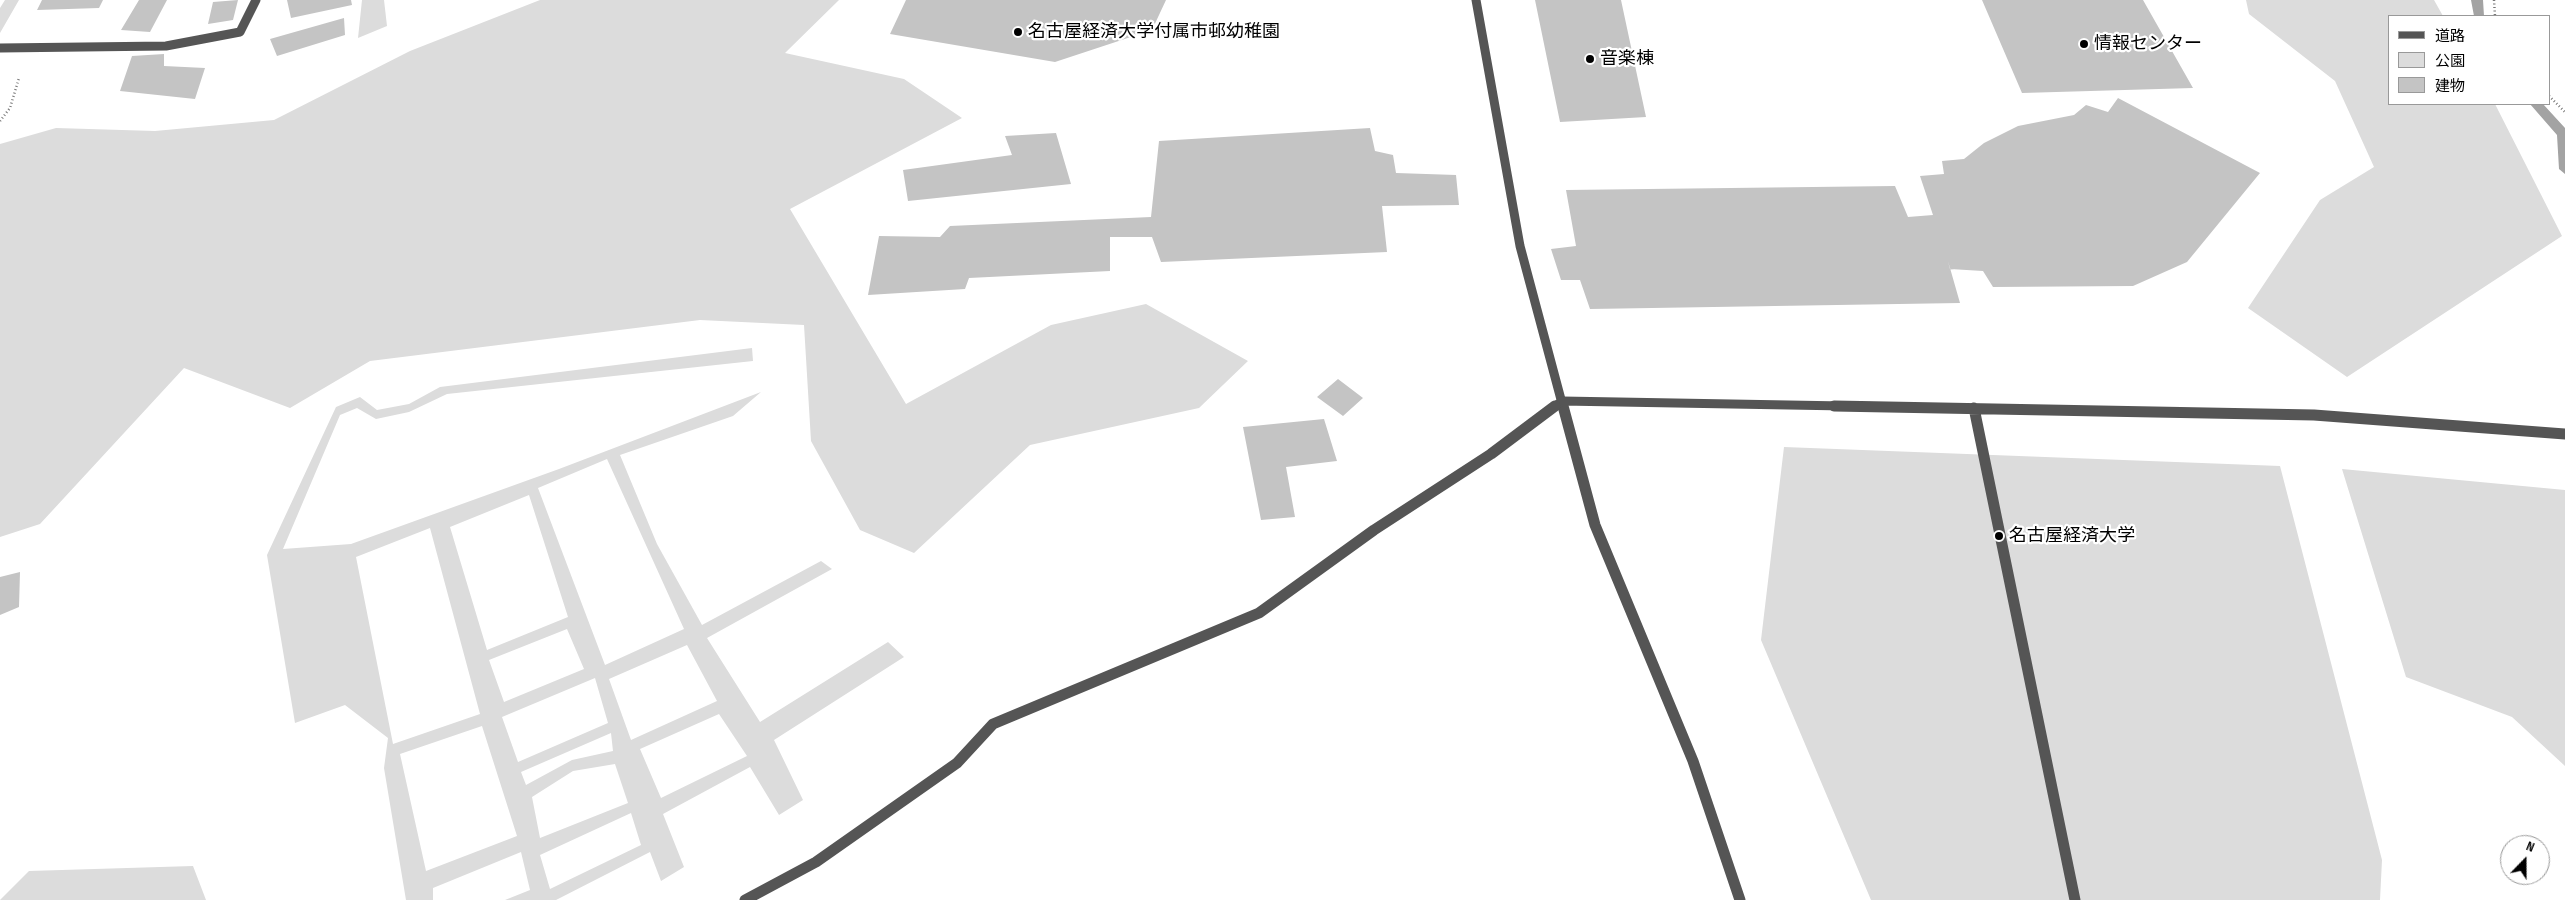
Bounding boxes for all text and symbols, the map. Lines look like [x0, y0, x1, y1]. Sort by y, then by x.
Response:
legend [2388, 15, 2550, 105]
place label: 名古屋経済大学付属市邨幼稚園 [1028, 21, 1280, 43]
marker: 名古屋経済大学付属市邨幼稚園 [1012, 26, 1024, 38]
text: 道路 [2435, 27, 2465, 46]
place label: 情報センター [2094, 33, 2202, 55]
marker: 情報センター [2078, 38, 2090, 50]
place label: 音楽棟 [1600, 48, 1654, 70]
text: 公園 [2435, 52, 2465, 71]
marker: 音楽棟 [1584, 53, 1596, 65]
text: 建物 [2435, 77, 2465, 96]
place label: 名古屋経済大学 [2009, 525, 2135, 547]
marker: 名古屋経済大学 [1993, 530, 2005, 542]
north arrow [2500, 835, 2550, 885]
text: N [2524, 837, 2537, 856]

